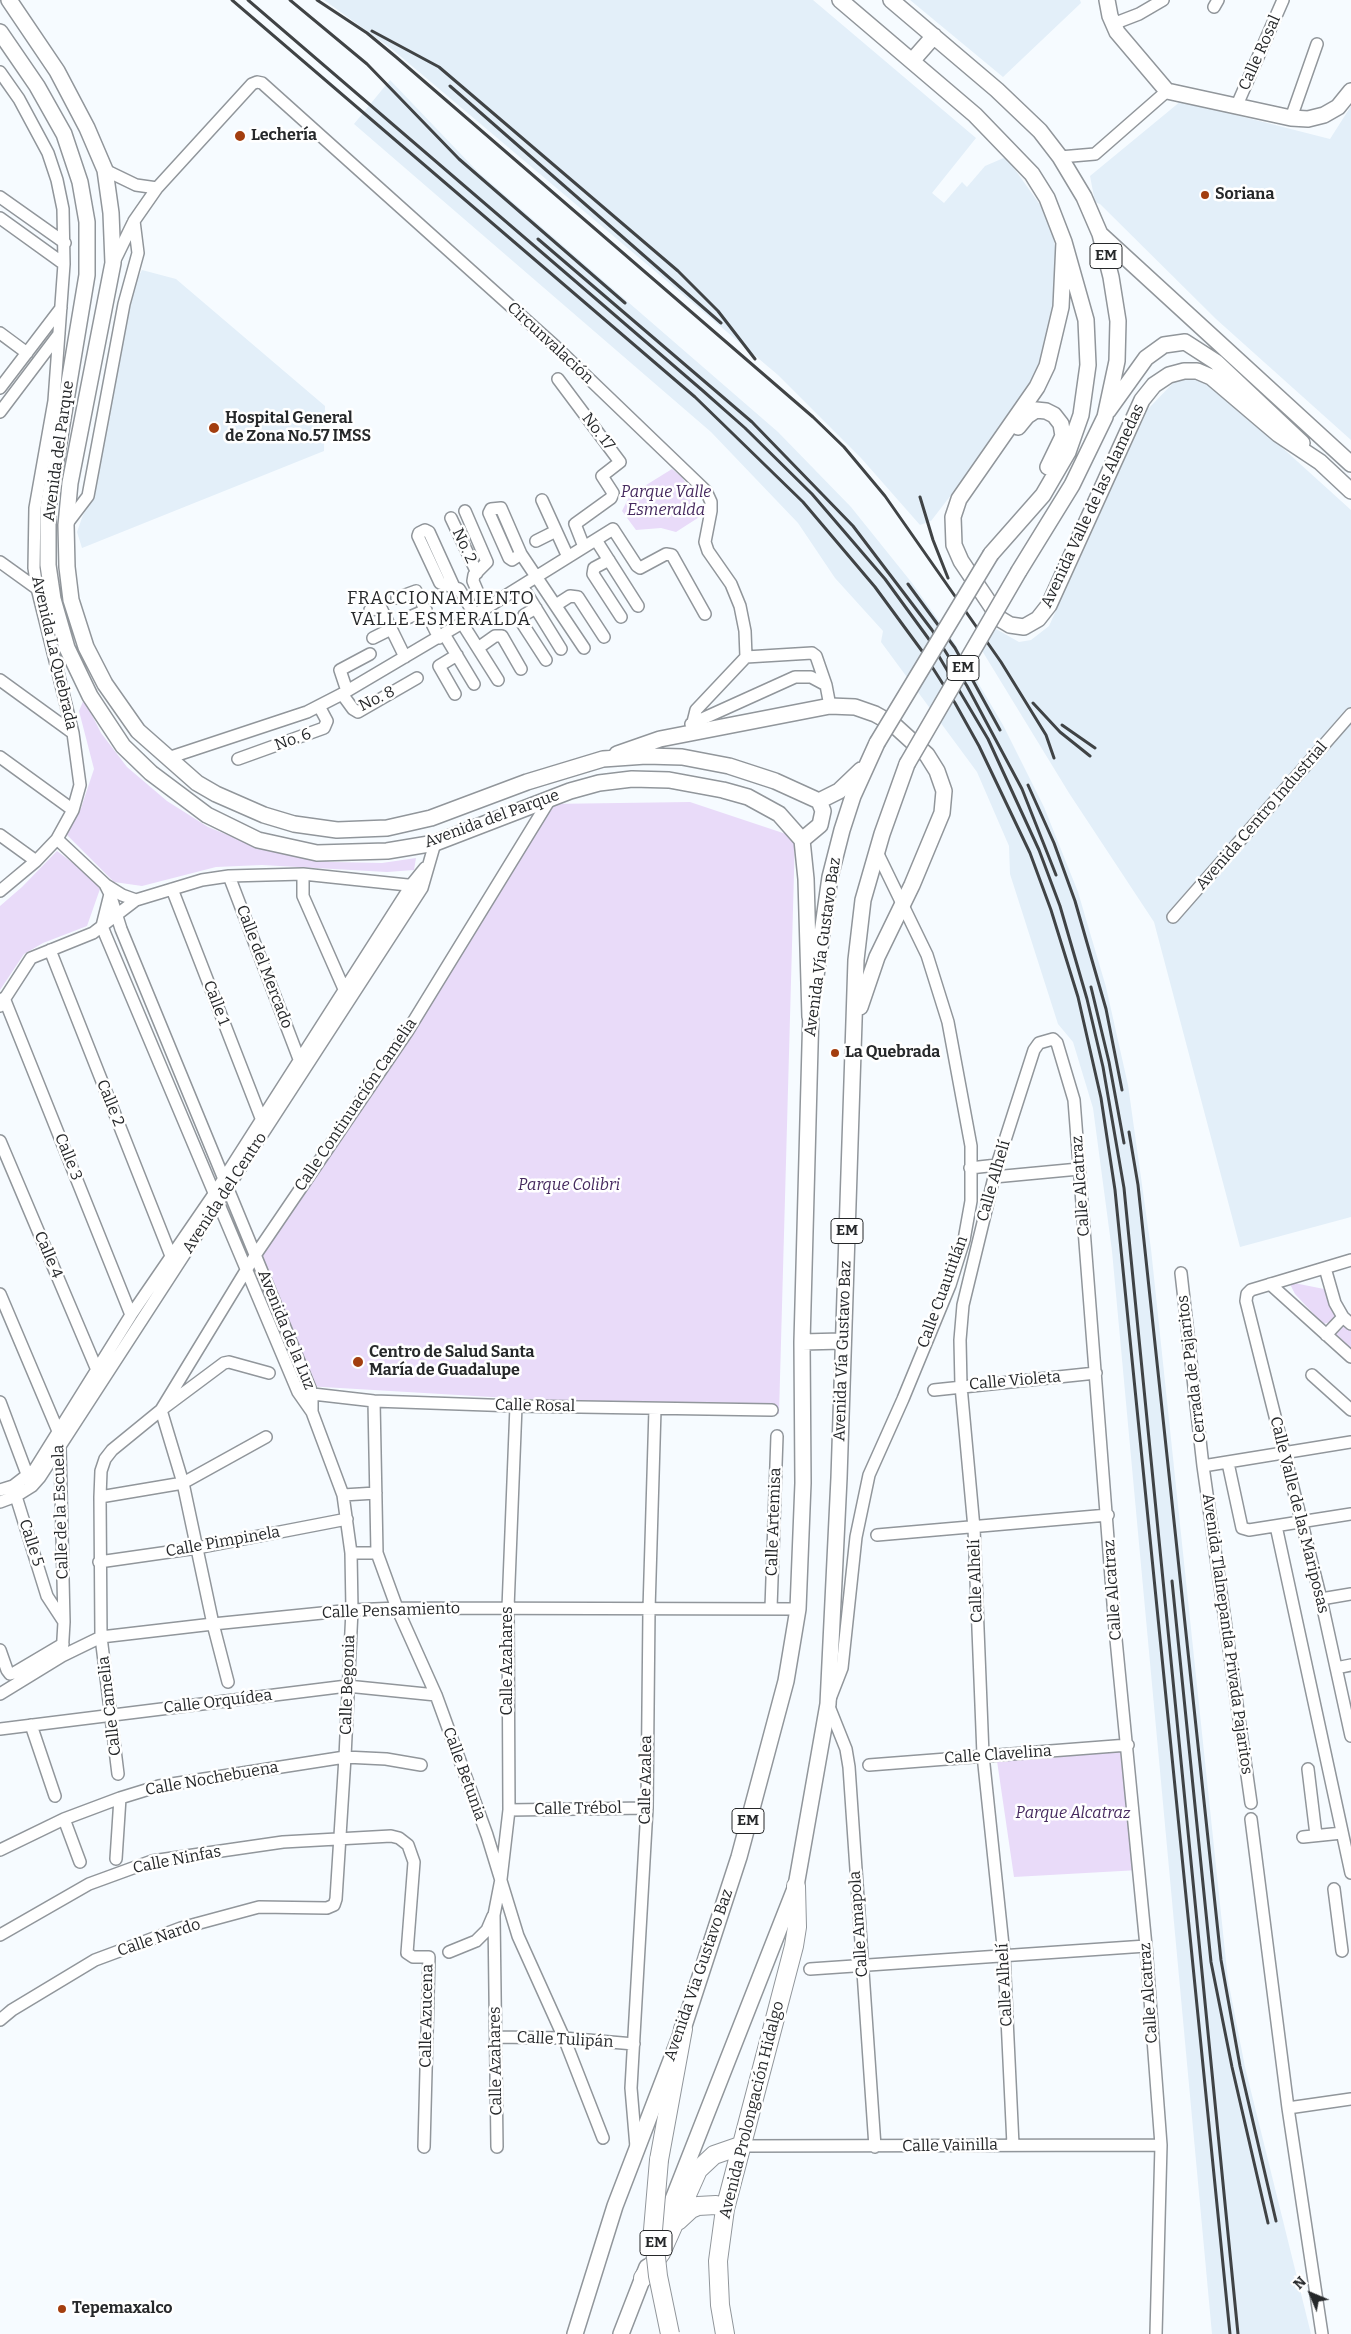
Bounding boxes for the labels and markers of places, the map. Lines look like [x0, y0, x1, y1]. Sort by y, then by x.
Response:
place label: Lechería [251, 126, 317, 146]
marker: Lechería [233, 129, 247, 143]
place label: Soriana [1215, 185, 1274, 205]
marker: Soriana [1199, 189, 1211, 201]
place label: Hospital General de Zona No.57 IMSS [225, 409, 371, 447]
marker: Hospital General de Zona No.57 IMSS [207, 421, 221, 435]
place label: La Quebrada [845, 1043, 940, 1063]
marker: La Quebrada [829, 1047, 841, 1059]
place label: Centro de Salud Santa María de Guadalupe [369, 1343, 535, 1381]
marker: Centro de Salud Santa María de Guadalupe [351, 1355, 365, 1369]
place label: Tepemaxalco [72, 2299, 173, 2319]
marker: Tepemaxalco [56, 2303, 68, 2315]

